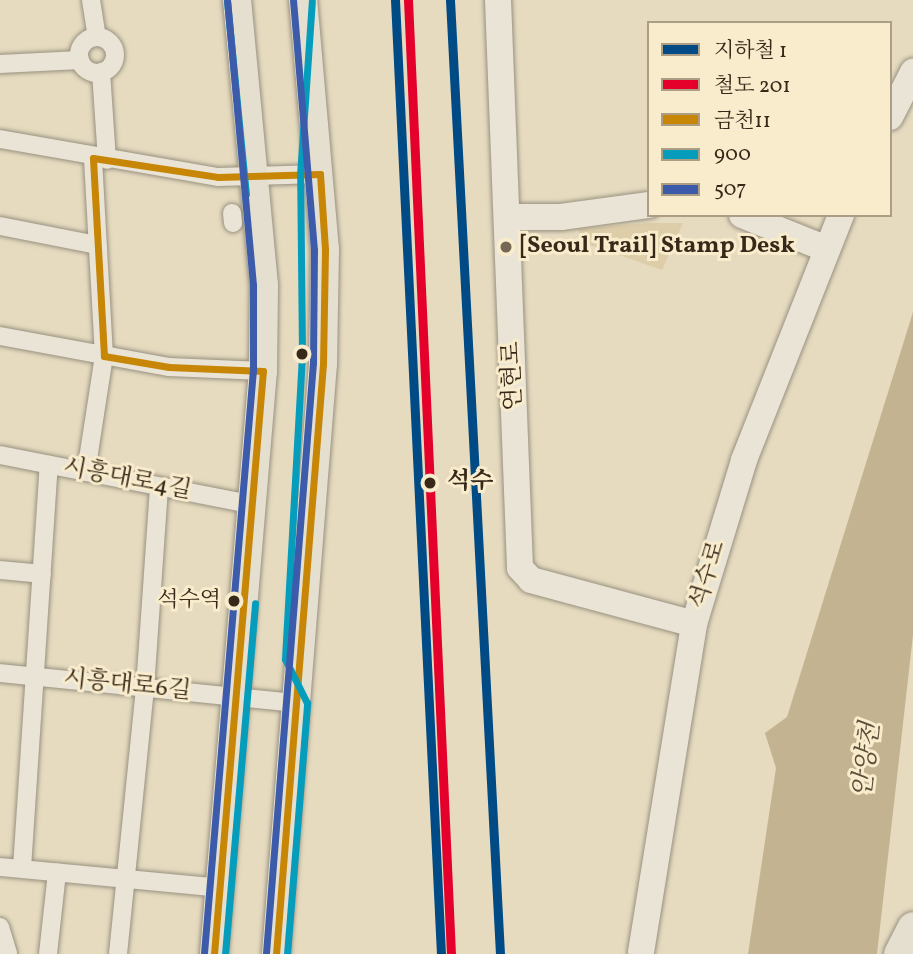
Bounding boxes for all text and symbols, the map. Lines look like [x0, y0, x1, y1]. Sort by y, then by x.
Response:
legend [647, 21, 892, 217]
text: 지하철 1 [714, 37, 787, 66]
text: 철도 201 [714, 72, 791, 101]
text: 금천11 [714, 107, 771, 136]
text: 900 [714, 140, 751, 169]
text: 507 [714, 175, 747, 204]
place label: [Seoul Trail] Stamp Desk [520, 233, 795, 261]
marker: [Seoul Trail] Stamp Desk [498, 239, 514, 255]
street label: 연현로 [498, 341, 530, 411]
unlabelled marker [295, 347, 309, 361]
street label: 시흥대로4길 [60, 453, 194, 507]
place label: 석수 [447, 469, 493, 497]
marker: 석수 [419, 472, 441, 494]
street label: 석수로 [685, 538, 733, 612]
place label: 석수역 [157, 588, 221, 614]
marker: 석수역 [227, 594, 241, 608]
street label: 시흥대로6길 [62, 665, 192, 707]
water label: 안양천 [848, 721, 888, 799]

